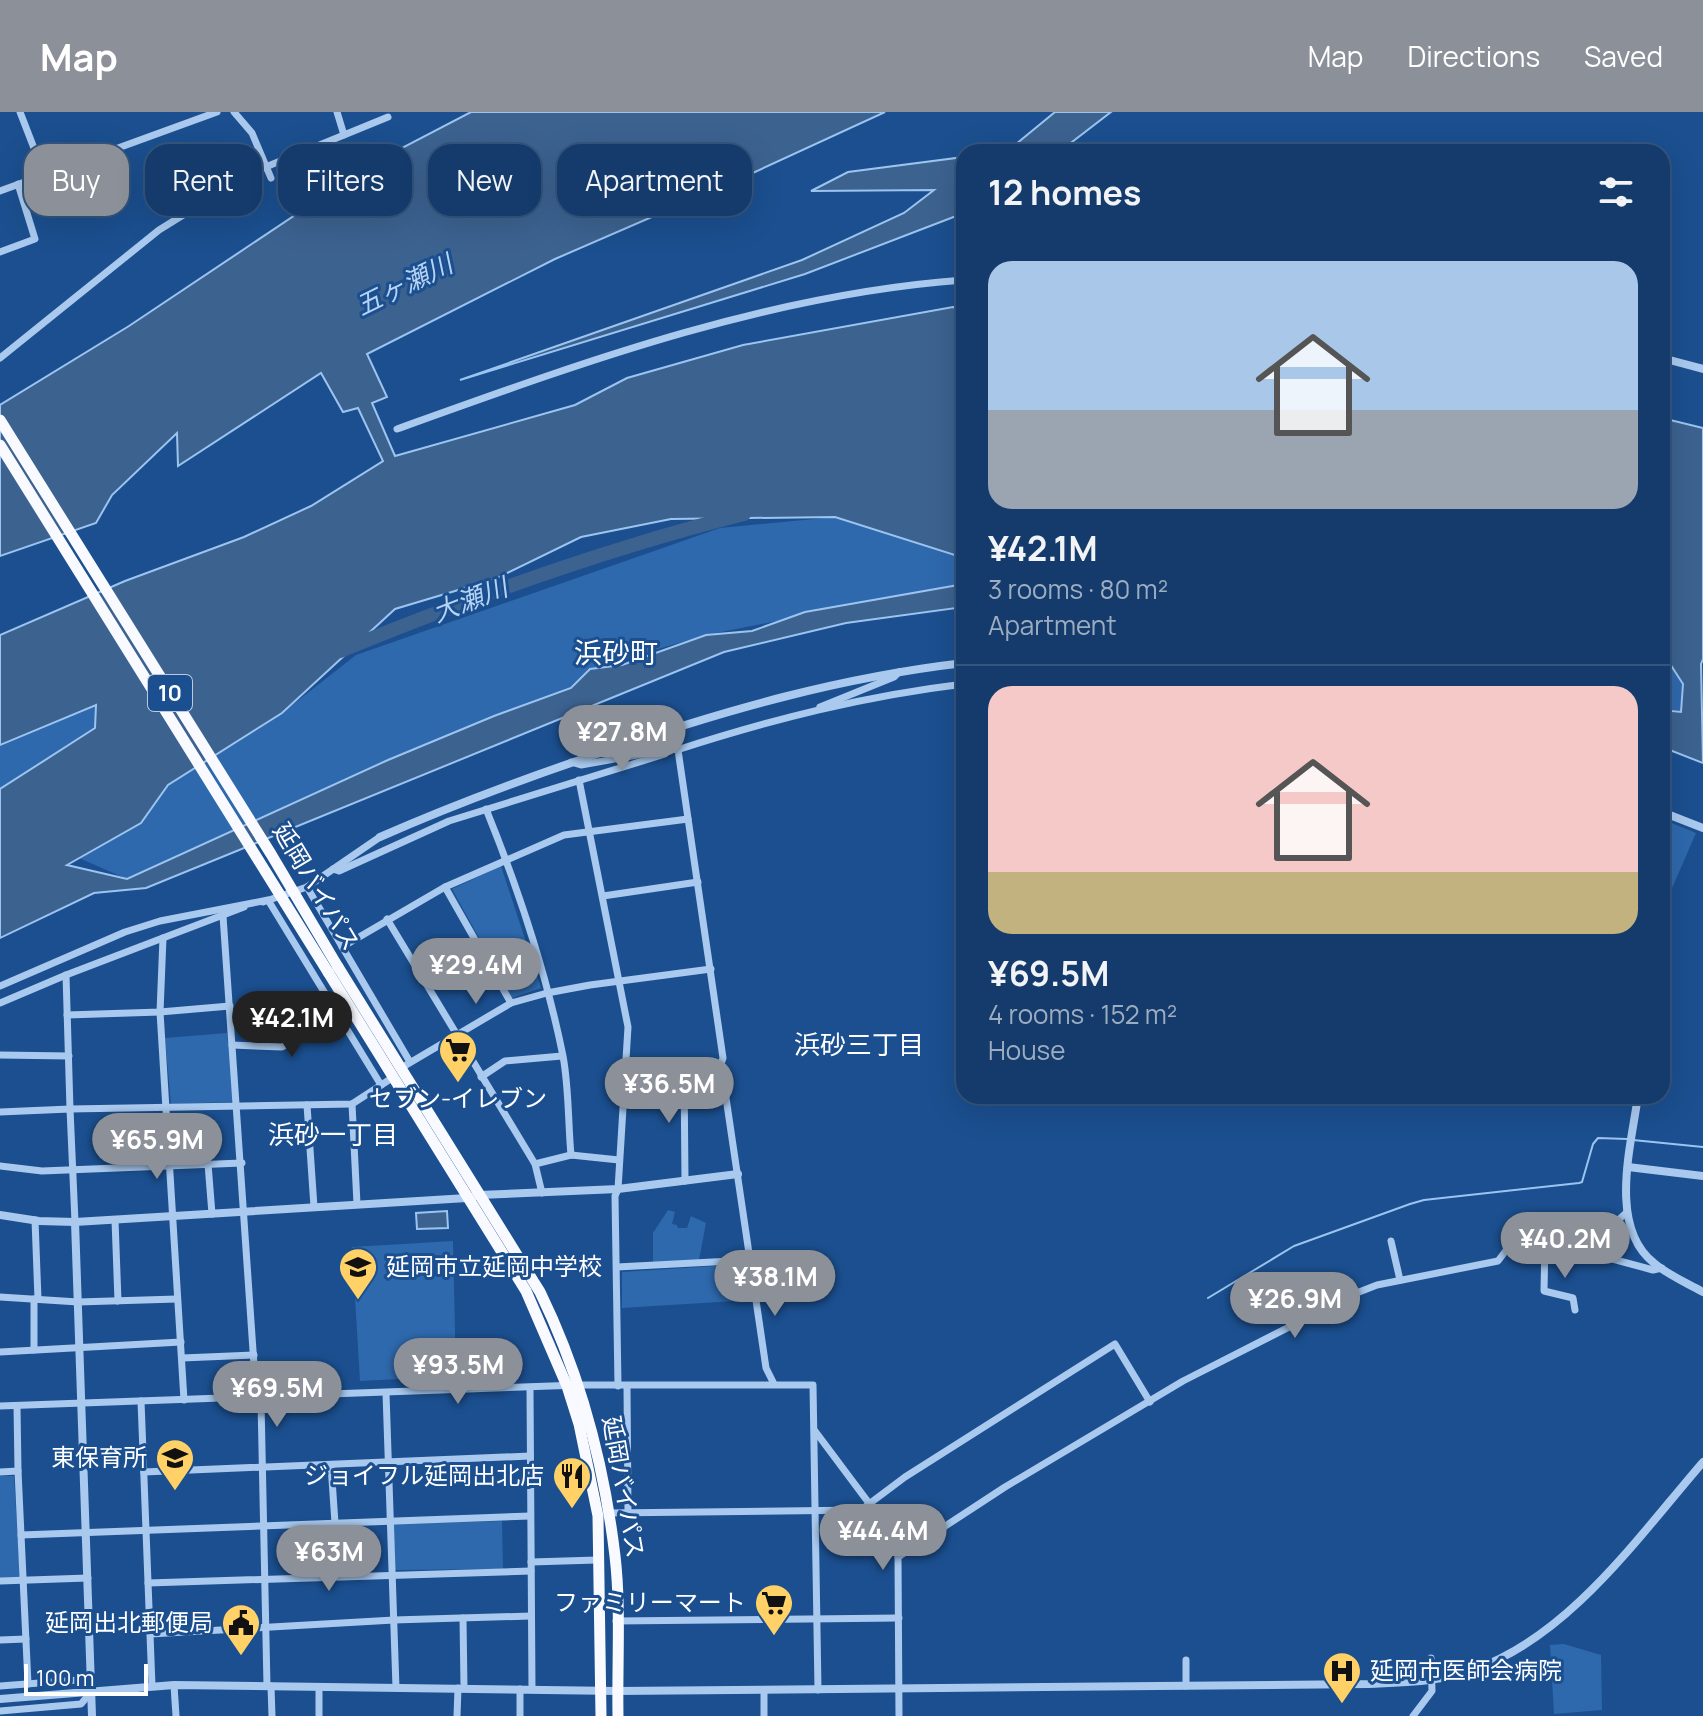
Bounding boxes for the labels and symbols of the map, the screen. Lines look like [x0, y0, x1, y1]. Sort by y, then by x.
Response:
water label: 五ヶ瀬川 [349, 244, 461, 323]
water label: 大瀬川 [427, 567, 515, 630]
district label: 浜砂町 [574, 633, 658, 671]
road number: 10 [148, 675, 192, 711]
pin: ¥27.8M [557, 705, 687, 773]
street label: 延岡バイパス [266, 816, 368, 956]
pin: ¥29.4M [411, 938, 541, 1006]
pin: ¥42.1M [227, 991, 357, 1059]
district label: 浜砂三丁目 [794, 1026, 924, 1062]
supermarket icon: セブン-イレブン [437, 1029, 479, 1084]
pin: ¥36.5M [604, 1057, 734, 1125]
place label: セブン-イレブン [369, 1081, 547, 1114]
pin: ¥65.9M [92, 1113, 222, 1181]
district label: 浜砂一丁目 [268, 1116, 398, 1152]
pin: ¥40.2M [1500, 1212, 1630, 1280]
school or university icon: 延岡市立延岡中学校 [337, 1246, 379, 1301]
place label: 延岡市立延岡中学校 [386, 1249, 602, 1282]
pin: ¥38.1M [710, 1250, 840, 1318]
pin: ¥26.9M [1230, 1272, 1360, 1340]
pin: ¥93.5M [393, 1338, 523, 1406]
pin: ¥69.5M [212, 1361, 342, 1429]
street label: 延岡バイパス [596, 1413, 653, 1560]
school or university icon: 東保育所 [154, 1437, 196, 1492]
place label: 東保育所 [51, 1440, 147, 1473]
restaurant icon: ジョイフル延岡出北店 [551, 1455, 593, 1510]
place label: ジョイフル延岡出北店 [304, 1458, 544, 1491]
pin: ¥44.4M [818, 1504, 948, 1572]
pin: ¥63M [282, 1525, 376, 1593]
supermarket icon: ファミリーマート [753, 1582, 795, 1637]
place label: ファミリーマート [554, 1585, 746, 1618]
public building icon: 延岡出北郵便局 [220, 1602, 262, 1657]
place label: 延岡出北郵便局 [45, 1605, 213, 1638]
hospital icon: 延岡市医師会病院 [1321, 1650, 1363, 1705]
place label: 延岡市医師会病院 [1370, 1653, 1562, 1686]
scale bar [24, 1660, 148, 1696]

